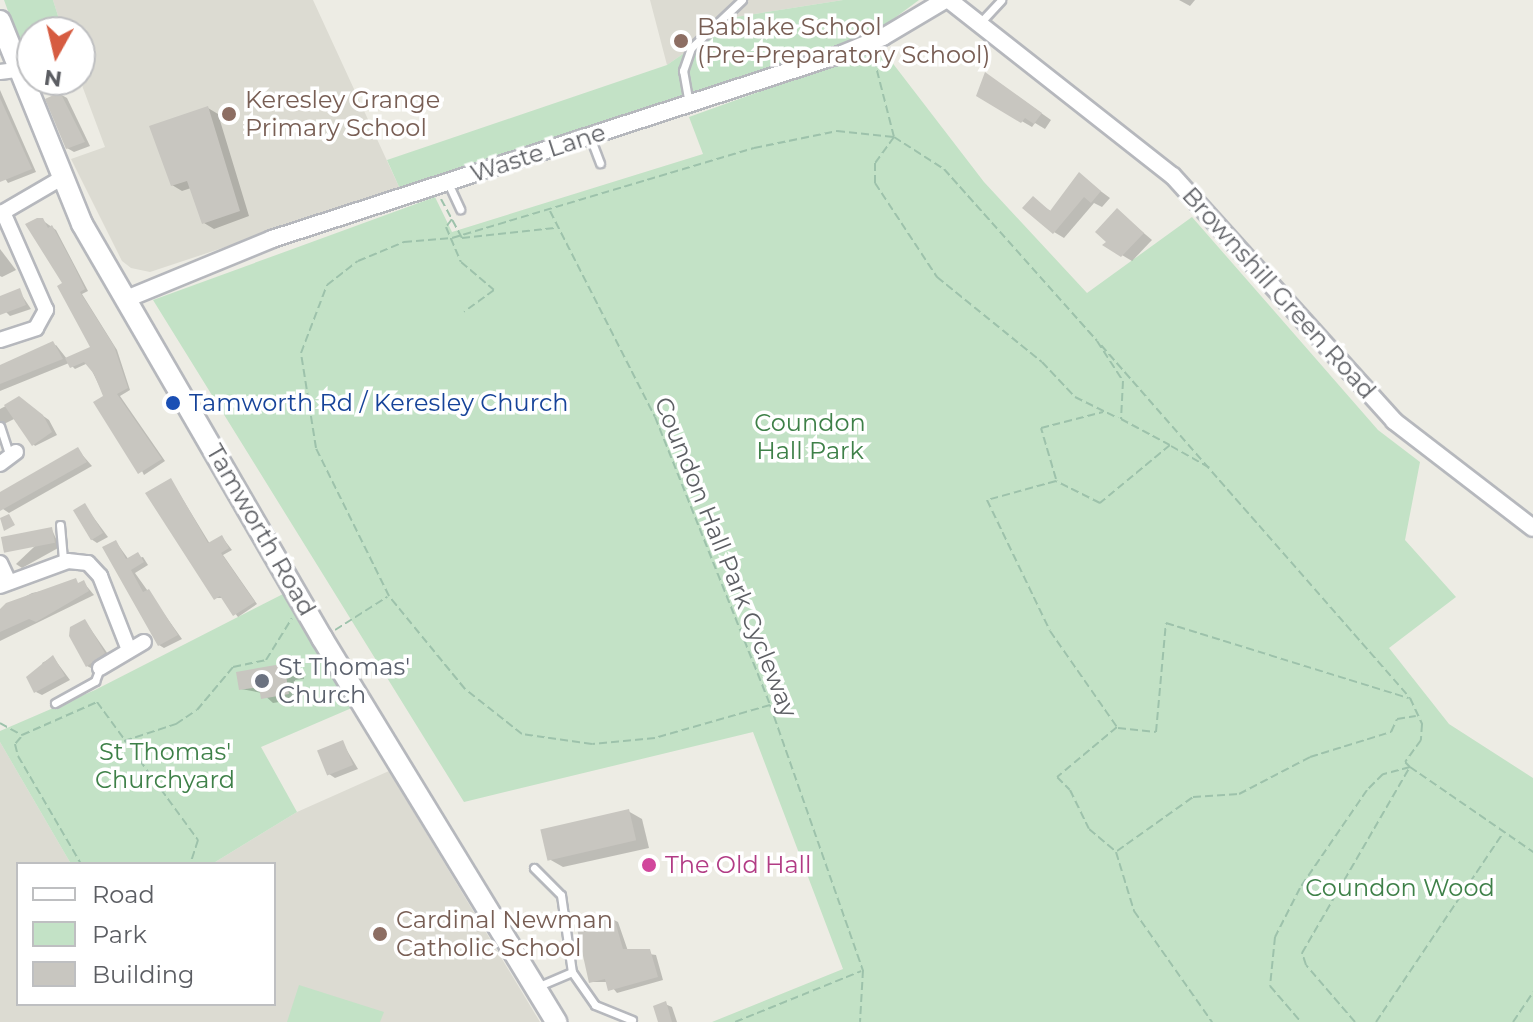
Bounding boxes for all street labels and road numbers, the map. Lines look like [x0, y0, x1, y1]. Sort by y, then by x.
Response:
street label: Waste Lane [467, 118, 609, 188]
street label: Brownshill Green Road [1176, 181, 1382, 405]
street label: Coundon Hall Park Cycleway [648, 393, 804, 721]
street label: Tamworth Road [200, 439, 322, 621]

